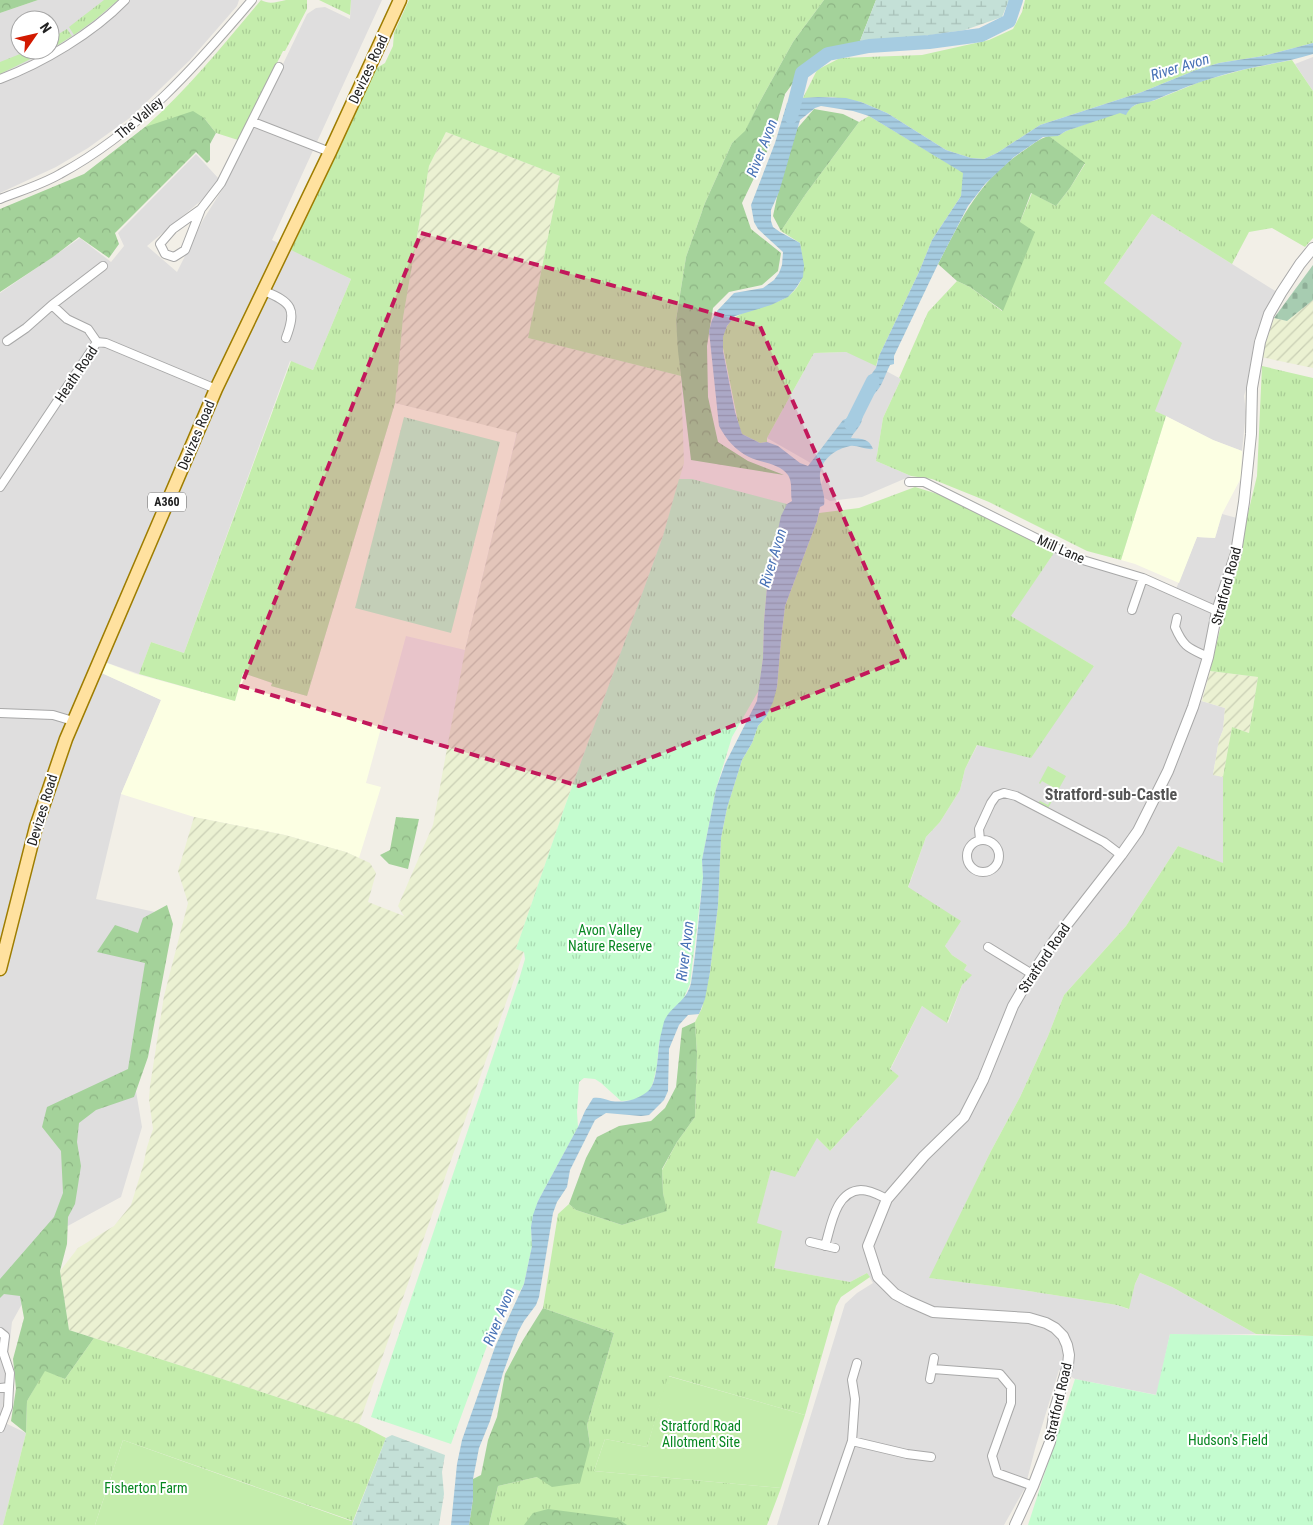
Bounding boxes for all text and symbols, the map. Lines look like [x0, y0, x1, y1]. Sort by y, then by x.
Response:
north arrow [10, 10, 60, 60]
text: N [37, 20, 55, 36]
street label: Devizes Road [345, 32, 391, 106]
water label: River Avon [1149, 50, 1211, 84]
street label: The Valley [112, 94, 166, 142]
water label: River Avon [743, 117, 781, 179]
street label: Heath Road [51, 343, 101, 405]
street label: Devizes Road [174, 398, 218, 472]
road number: A360 [148, 492, 186, 512]
water label: River Avon [756, 527, 790, 589]
street label: Mill Lane [1035, 531, 1088, 567]
street label: Stratford Road [1208, 545, 1244, 627]
street label: Devizes Road [24, 772, 60, 848]
district label: Stratford-sub-Castle [1045, 785, 1178, 804]
water label: River Avon [672, 920, 698, 982]
street label: Stratford Road [1015, 920, 1073, 996]
park label: Avon Valley Nature Reserve [568, 922, 652, 954]
water label: River Avon [479, 1286, 519, 1348]
street label: Stratford Road [1041, 1361, 1075, 1443]
park label: Stratford Road Allotment Site [661, 1418, 741, 1450]
park label: Hudson's Field [1188, 1432, 1268, 1448]
park label: Fisherton Farm [104, 1480, 188, 1496]

